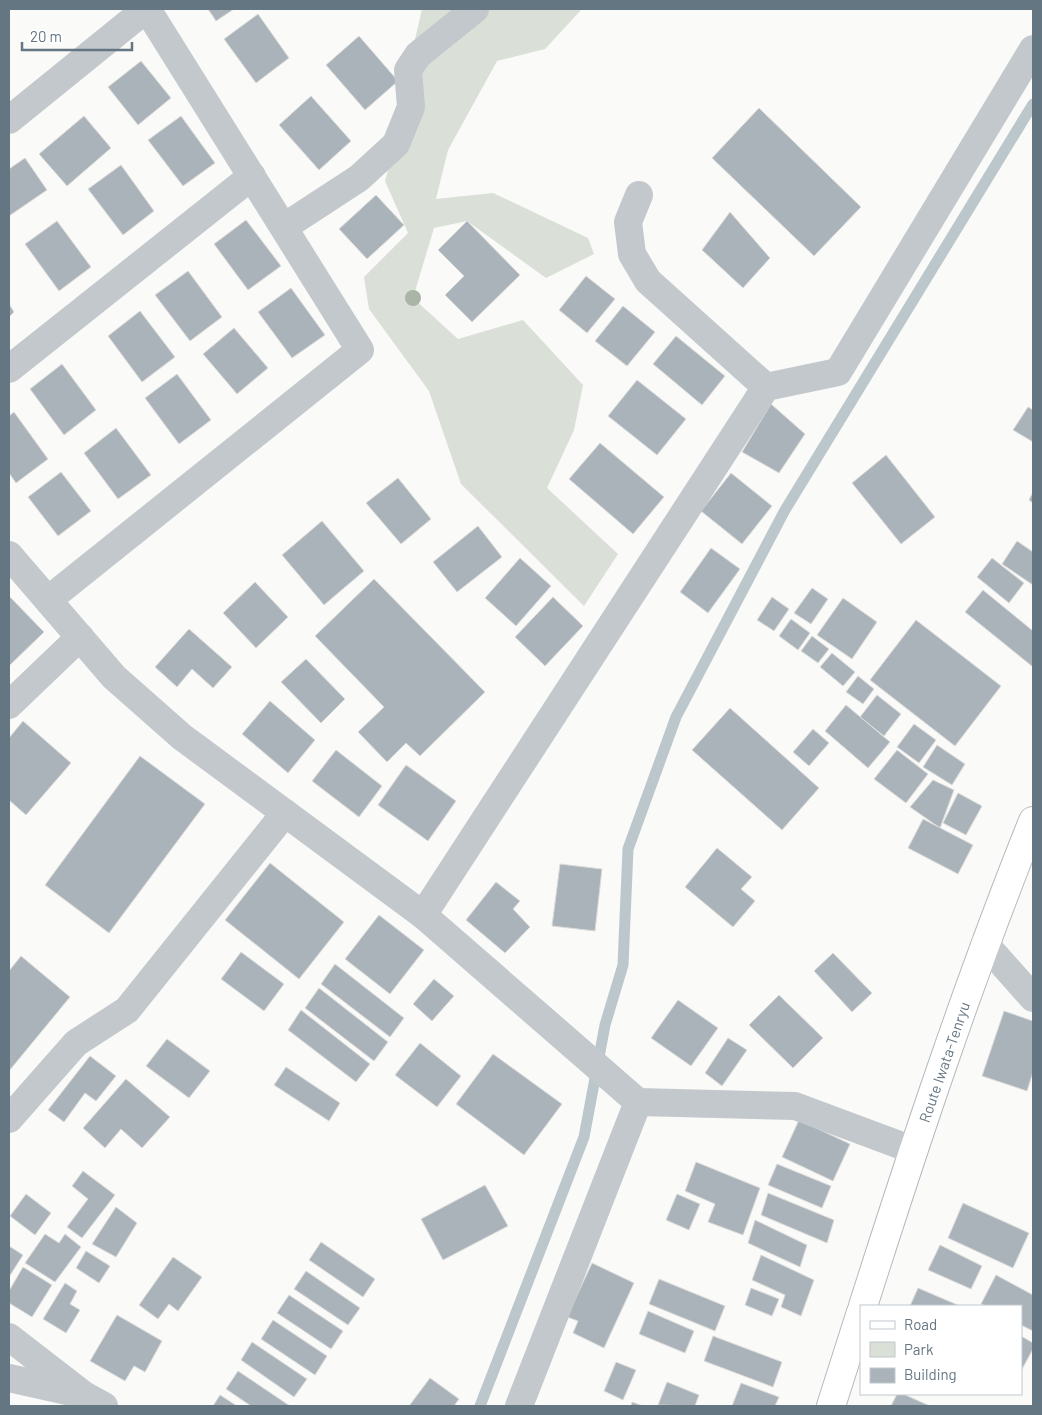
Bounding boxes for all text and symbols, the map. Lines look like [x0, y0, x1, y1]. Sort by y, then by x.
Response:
scale bar [22, 20, 132, 52]
text: 20 m [30, 27, 62, 45]
street label: Route Iwata-Tenryu [915, 999, 973, 1125]
legend [860, 1305, 1022, 1395]
text: Road [904, 1315, 937, 1333]
text: Park [904, 1340, 934, 1358]
text: Building [904, 1365, 957, 1383]

